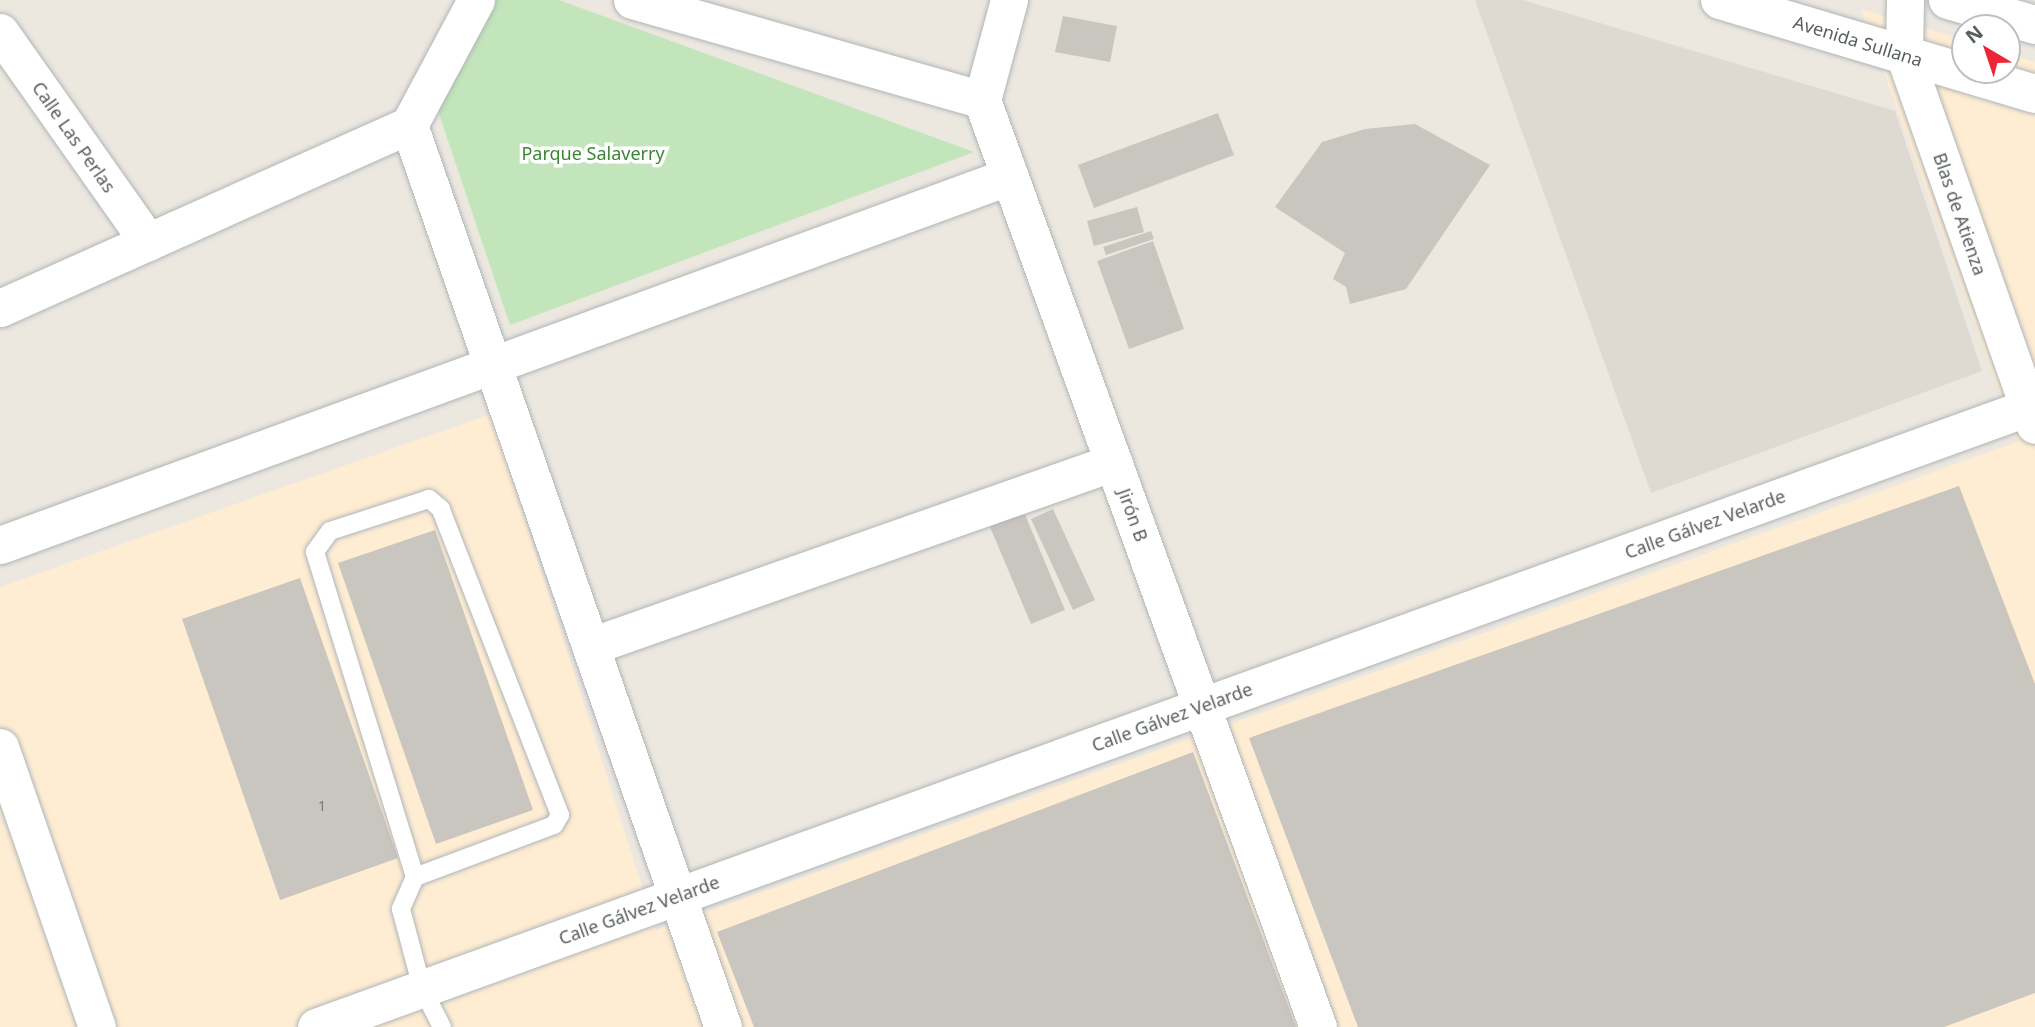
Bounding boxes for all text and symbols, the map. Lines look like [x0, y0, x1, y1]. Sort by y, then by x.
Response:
street label: Avenida Sullana [1791, 11, 1925, 71]
north arrow [1951, 14, 2021, 84]
text: N [1960, 19, 1988, 49]
street label: Calle Las Perlas [28, 77, 120, 197]
park label: Parque Salaverry [521, 142, 665, 164]
street label: Blas de Atienza [1929, 150, 1991, 278]
street label: Jirón B [1113, 485, 1153, 545]
street label: Calle Gálvez Velarde [1622, 485, 1788, 563]
street label: Calle Gálvez Velarde [1089, 678, 1255, 756]
house number: 1 [318, 798, 326, 814]
street label: Calle Gálvez Velarde [556, 871, 722, 949]

